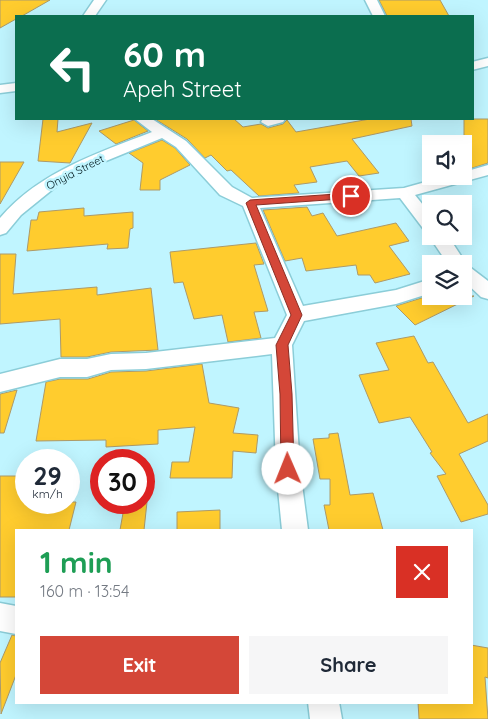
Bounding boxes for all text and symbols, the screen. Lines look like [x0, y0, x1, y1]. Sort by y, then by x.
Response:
text: 60 m [123, 32, 206, 76]
icon: left [40, 35, 105, 100]
text: Apeh Street [123, 75, 242, 103]
map controls [422, 135, 472, 305]
button: sound [422, 135, 472, 185]
street label: Onyia Street [44, 151, 107, 193]
pin [330, 175, 372, 217]
icon: arrive [337, 182, 365, 210]
button: search [422, 195, 472, 245]
button: layers [422, 255, 472, 305]
position arrow [261, 442, 313, 494]
speed limit sign: 30 [90, 449, 155, 514]
text: 29 [33, 460, 62, 491]
text: km/h [32, 486, 63, 501]
text: 1 min [40, 543, 113, 581]
button: close [396, 546, 448, 598]
text: 160 m · 13:54 [40, 581, 129, 601]
button: Exit [40, 636, 239, 694]
button: Share [249, 636, 448, 694]

